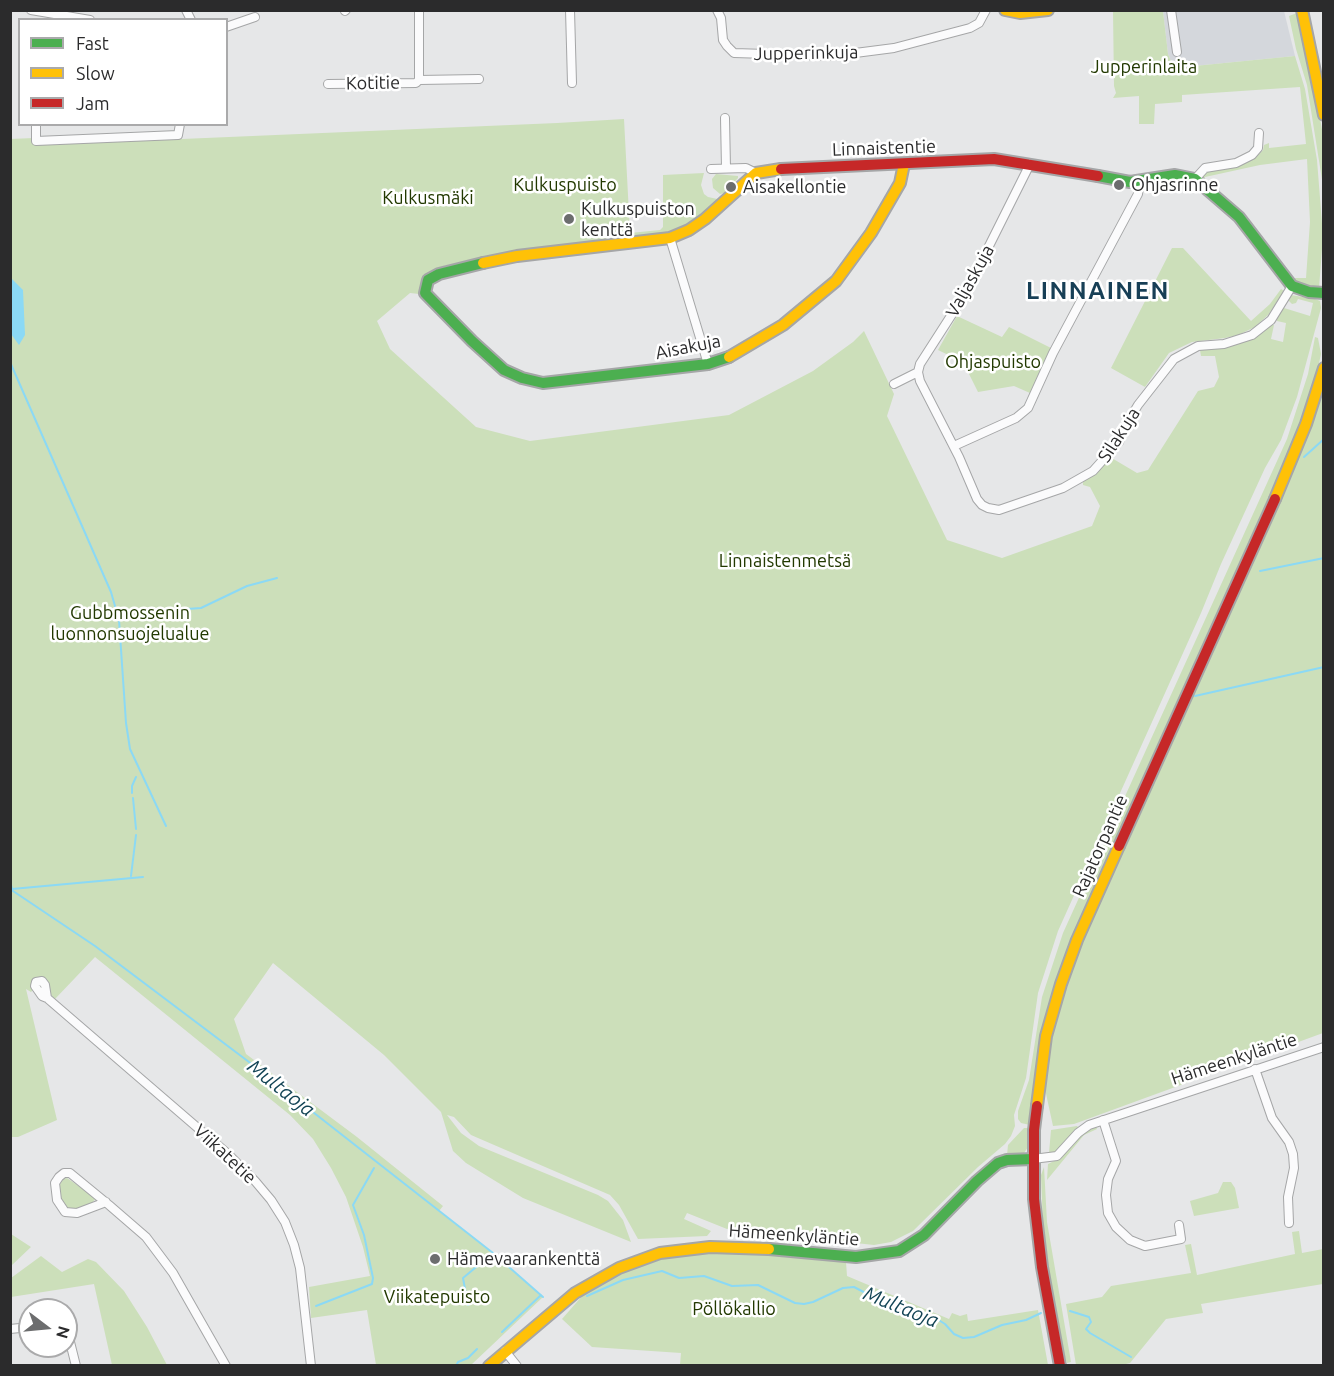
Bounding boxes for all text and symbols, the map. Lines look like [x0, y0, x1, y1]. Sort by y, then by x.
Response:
legend [18, 18, 228, 126]
text: Fast [76, 33, 109, 53]
street label: Jupperinkuja [754, 41, 858, 65]
park label: Jupperinlaita [1091, 56, 1197, 78]
text: Slow [76, 63, 115, 83]
street label: Kotitie [346, 72, 400, 94]
text: Jam [76, 93, 110, 113]
street label: Linnaistentie [832, 135, 936, 161]
park label: Kulkuspuisto [513, 174, 617, 196]
place label: Ohjasrinne [1131, 174, 1218, 196]
place label: Aisakellontie [743, 176, 846, 198]
marker: Ohjasrinne [1112, 178, 1126, 192]
marker: Aisakellontie [724, 180, 738, 194]
park label: Kulkusmäki [382, 187, 474, 209]
place label: Kulkuspuiston kenttä [581, 198, 695, 240]
marker: Kulkuspuiston kenttä [562, 212, 576, 226]
street label: Valjaskuja [941, 241, 999, 321]
district label: LINNAINEN [1026, 277, 1170, 305]
street label: Aisakuja [653, 330, 723, 364]
park label: Ohjaspuisto [945, 351, 1041, 373]
street label: Silakuja [1093, 404, 1145, 466]
park label: Linnaistenmetsä [719, 550, 851, 572]
park label: Gubbmossenin luonnonsuojelualue [51, 602, 209, 644]
street label: Rajatorpantie [1068, 791, 1132, 901]
street label: Hämeenkyläntie [1168, 1028, 1300, 1090]
water label: Multaoja [243, 1054, 319, 1122]
street label: Viikatetie [189, 1120, 261, 1188]
street label: Hämeenkyläntie [728, 1220, 860, 1250]
place label: Hämevaarankenttä [447, 1248, 600, 1270]
marker: Hämevaarankenttä [428, 1252, 442, 1266]
water label: Multaoja [860, 1281, 942, 1333]
park label: Viikatepuisto [384, 1286, 490, 1308]
north arrow [18, 1298, 78, 1358]
park label: Pöllökallio [692, 1298, 776, 1320]
text: N [53, 1324, 74, 1341]

